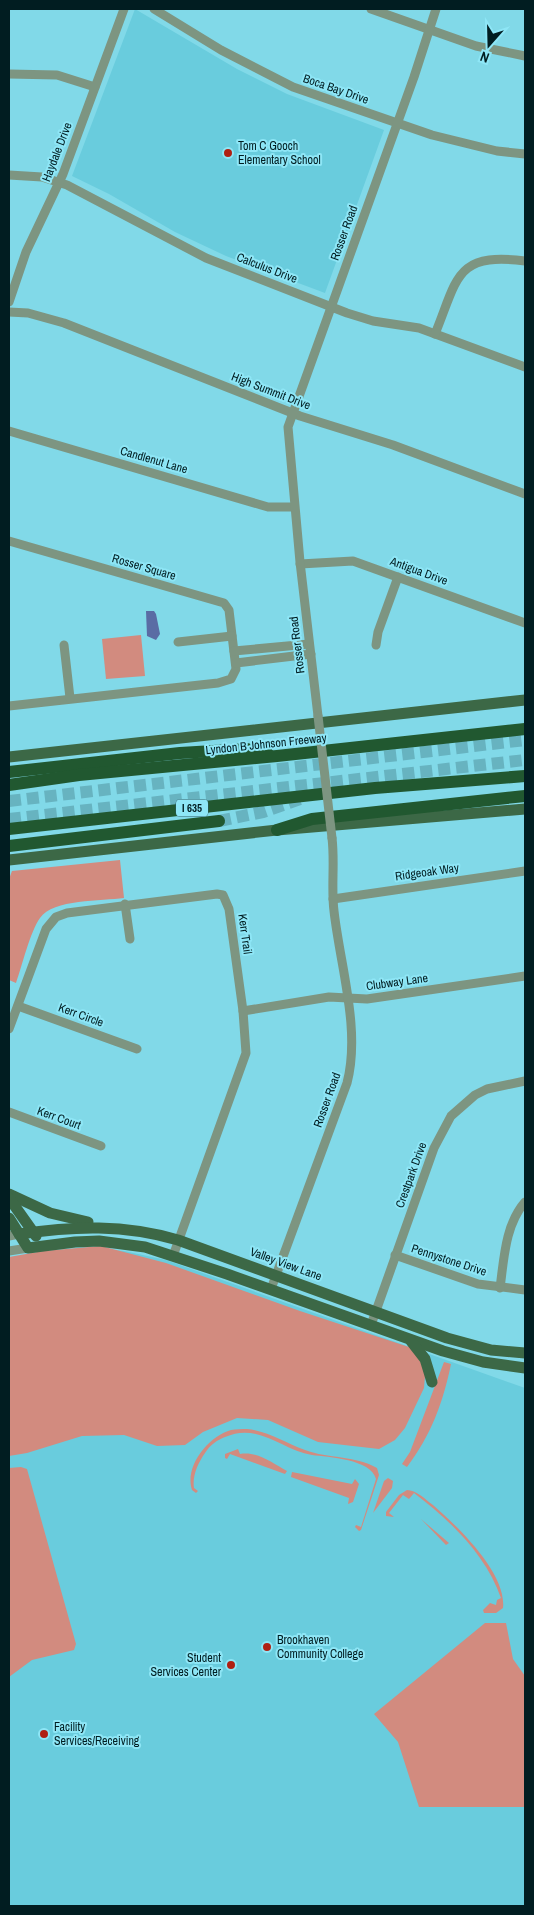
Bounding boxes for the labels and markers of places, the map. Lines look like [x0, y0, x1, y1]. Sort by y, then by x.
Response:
place label: Tom C Gooch Elementary School [238, 138, 321, 168]
marker: Tom C Gooch Elementary School [222, 147, 234, 159]
place label: Brookhaven Community College [277, 1632, 363, 1662]
marker: Brookhaven Community College [261, 1641, 273, 1653]
place label: Student Services Center [150, 1650, 222, 1680]
marker: Student Services Center [225, 1659, 237, 1671]
place label: Facility Services/Receiving [54, 1719, 140, 1749]
marker: Facility Services/Receiving [38, 1728, 50, 1740]

